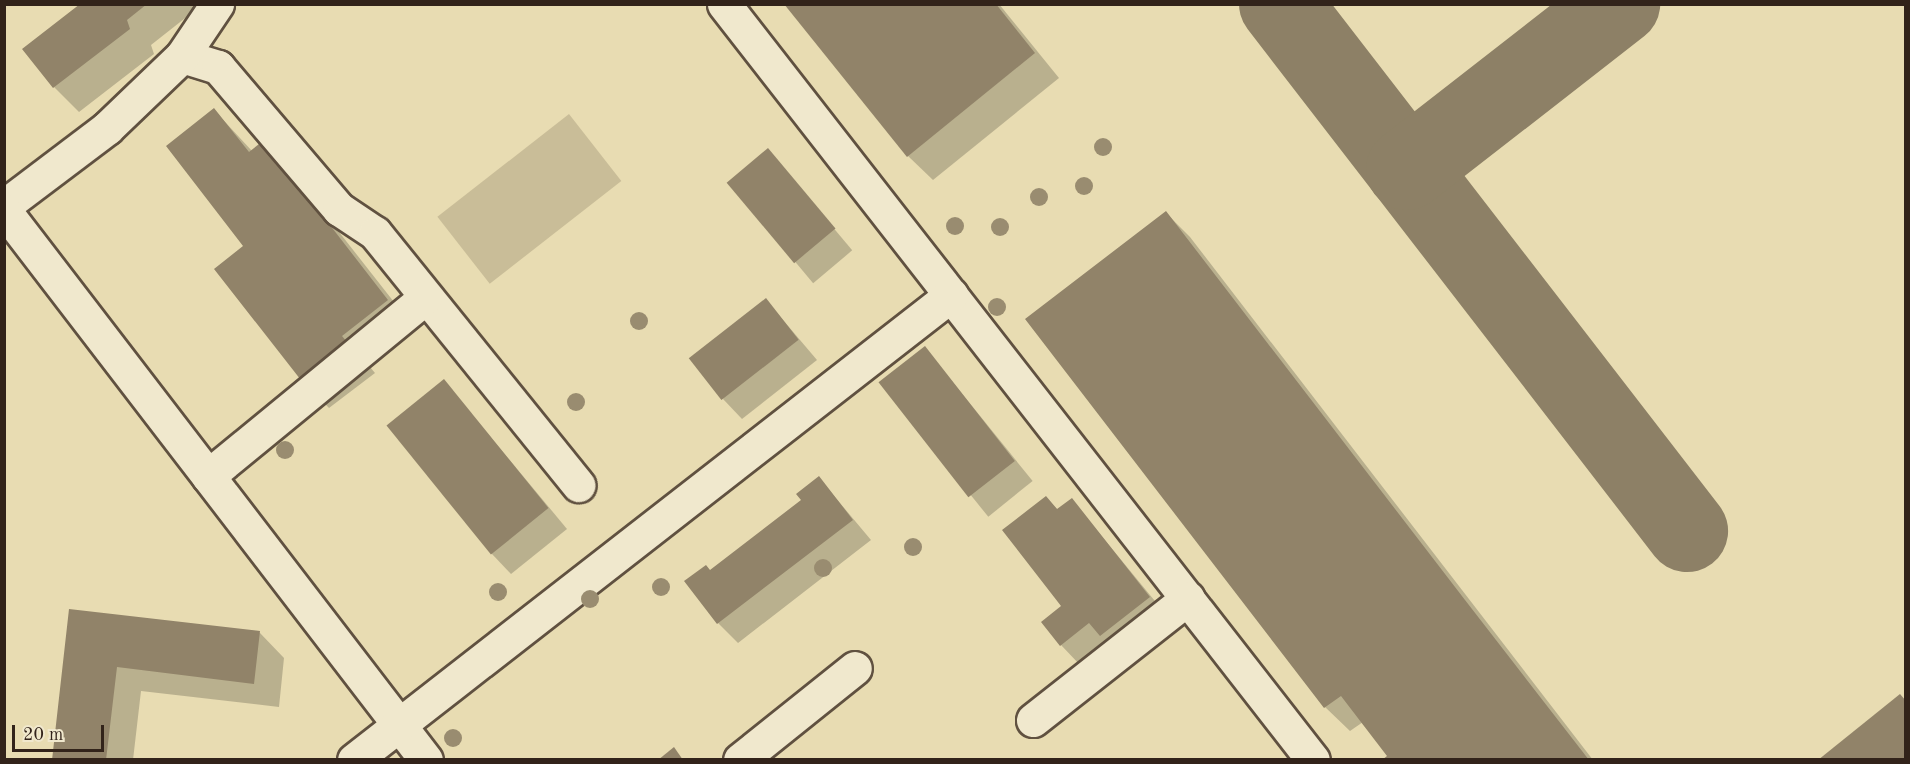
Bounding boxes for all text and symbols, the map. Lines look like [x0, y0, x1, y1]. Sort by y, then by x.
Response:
scale bar [15, 713, 106, 751]
text: 20 m [23, 726, 63, 744]

